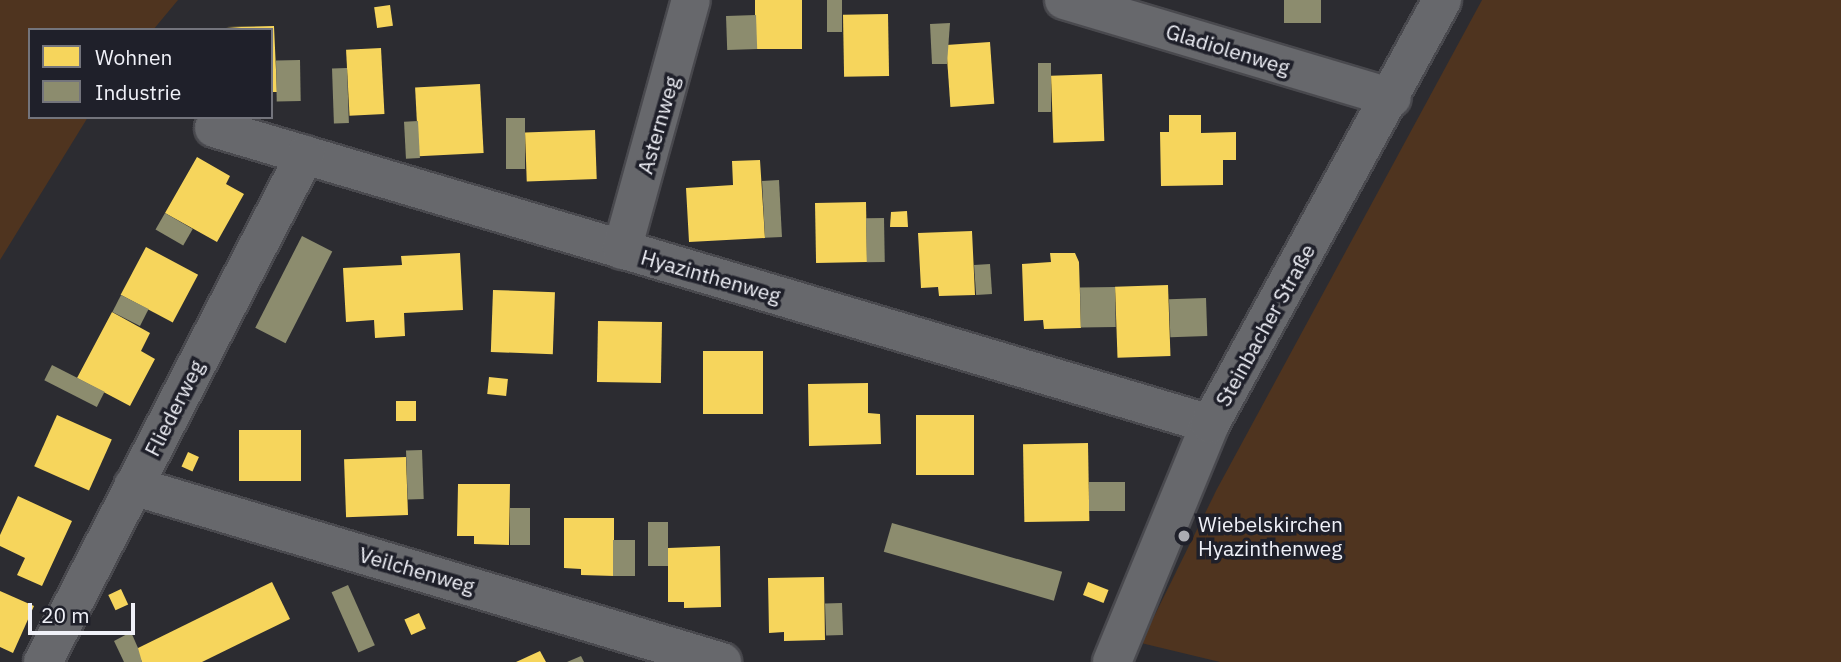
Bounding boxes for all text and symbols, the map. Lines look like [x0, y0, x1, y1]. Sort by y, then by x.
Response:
street label: Gladiolenweg [1163, 18, 1293, 80]
legend [28, 28, 273, 119]
text: Wohnen [95, 43, 172, 71]
street label: Asternweg [632, 73, 684, 177]
text: Industrie [95, 78, 181, 106]
street label: Steinbacher Straße [1210, 239, 1320, 411]
street label: Hyazinthenweg [638, 244, 784, 308]
street label: Fliederweg [139, 356, 209, 460]
place label: Wiebelskirchen Hyazinthenweg [1198, 511, 1343, 561]
marker: Wiebelskirchen Hyazinthenweg [1176, 528, 1192, 544]
street label: Veilchenweg [356, 541, 478, 599]
scale bar [32, 588, 138, 632]
text: 20 m [41, 601, 90, 629]

